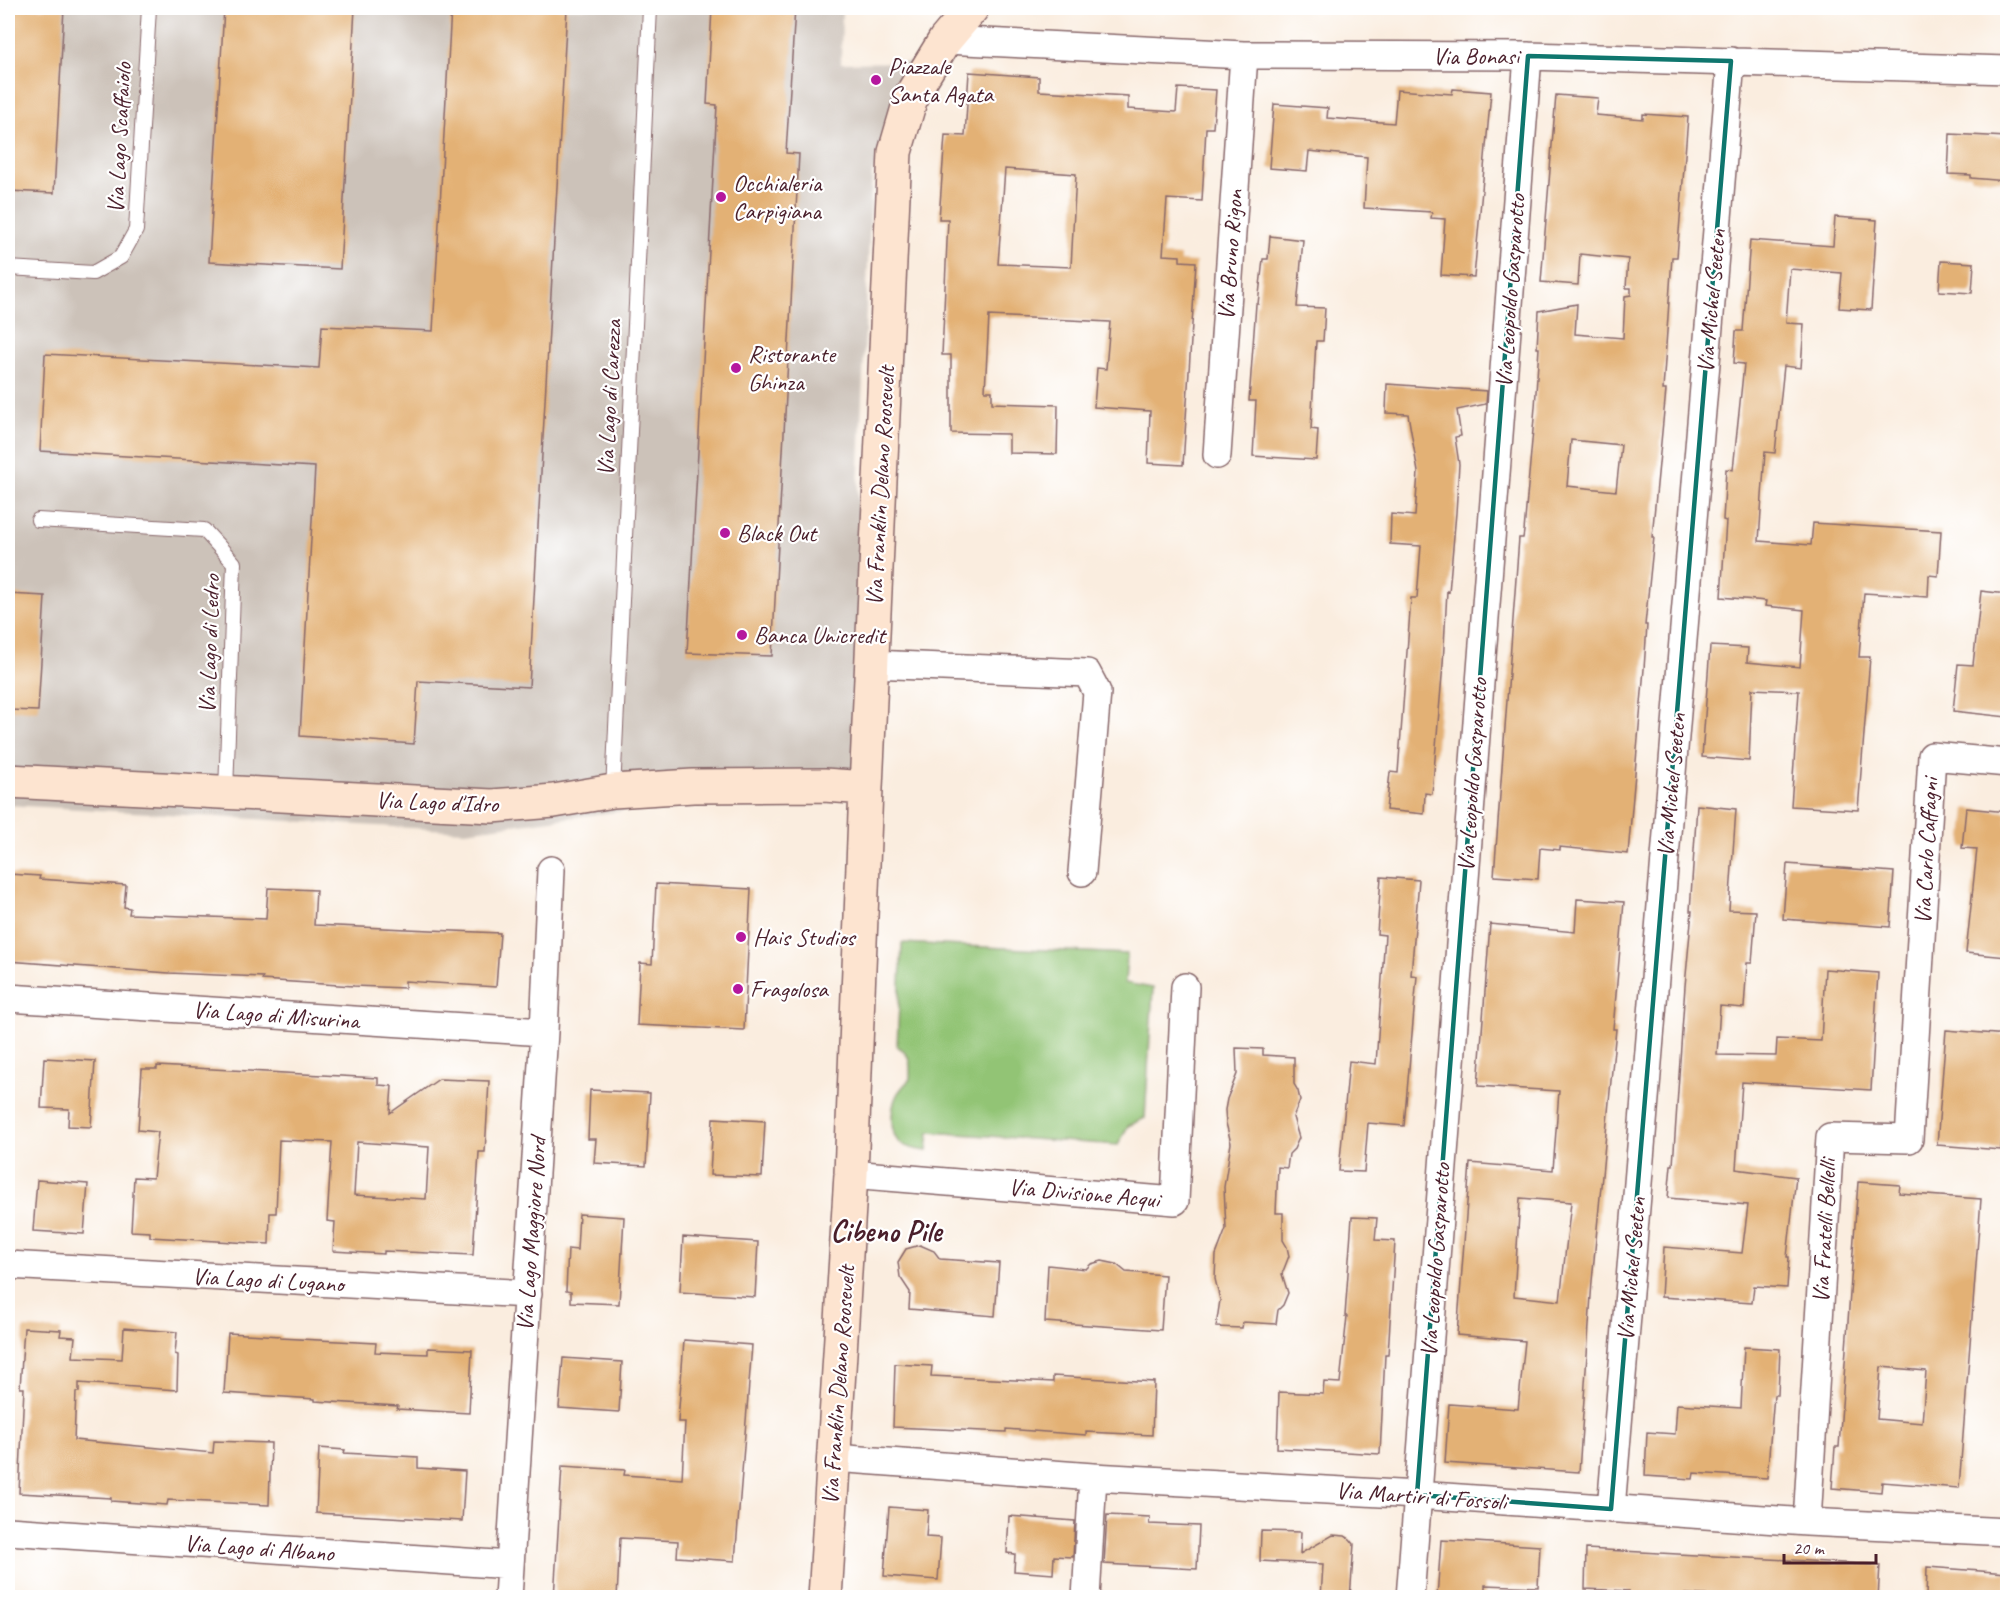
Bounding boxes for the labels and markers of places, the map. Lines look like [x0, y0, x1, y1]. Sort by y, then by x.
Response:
place label: Piazzale Santa Agata [888, 51, 994, 109]
marker: Piazzale Santa Agata [869, 73, 883, 87]
place label: Occhialeria Carpigiana [733, 168, 823, 226]
marker: Occhialeria Carpigiana [714, 190, 728, 204]
place label: Ristorante Ghinza [748, 339, 837, 397]
marker: Ristorante Ghinza [729, 361, 743, 375]
place label: Black Out [737, 518, 818, 548]
marker: Black Out [718, 526, 732, 540]
place label: Banca Unicredit [754, 620, 887, 650]
marker: Banca Unicredit [735, 628, 749, 642]
place label: Hais Studios [753, 922, 857, 952]
marker: Hais Studios [734, 930, 748, 944]
place label: Fragolosa [750, 974, 829, 1004]
marker: Fragolosa [731, 982, 745, 996]

